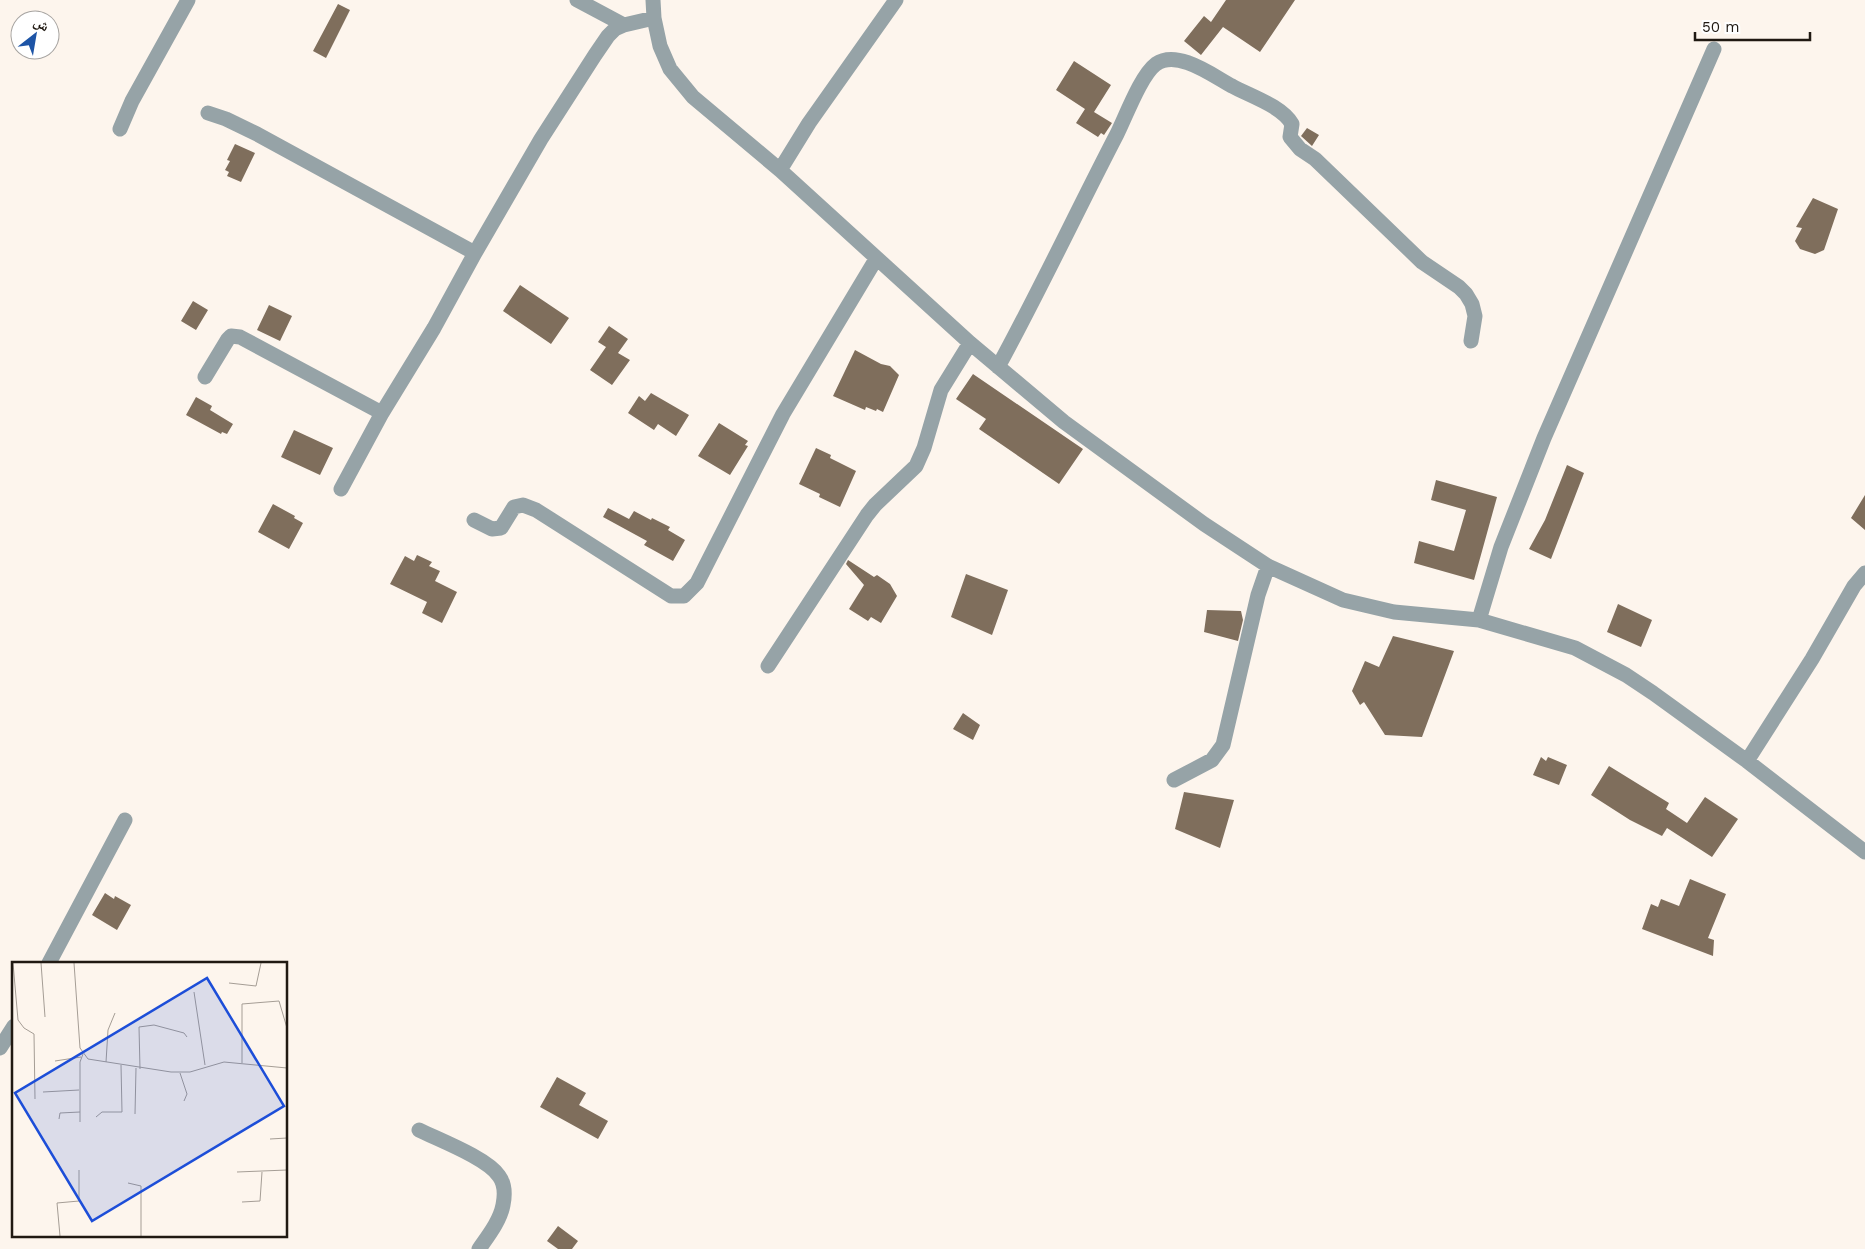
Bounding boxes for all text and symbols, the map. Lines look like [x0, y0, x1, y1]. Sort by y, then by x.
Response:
north arrow [10, 10, 60, 60]
scale bar [1695, 10, 1810, 42]
text: ش [31, 13, 52, 35]
text: 50 m [1702, 18, 1739, 36]
inset map [12, 962, 288, 1236]

